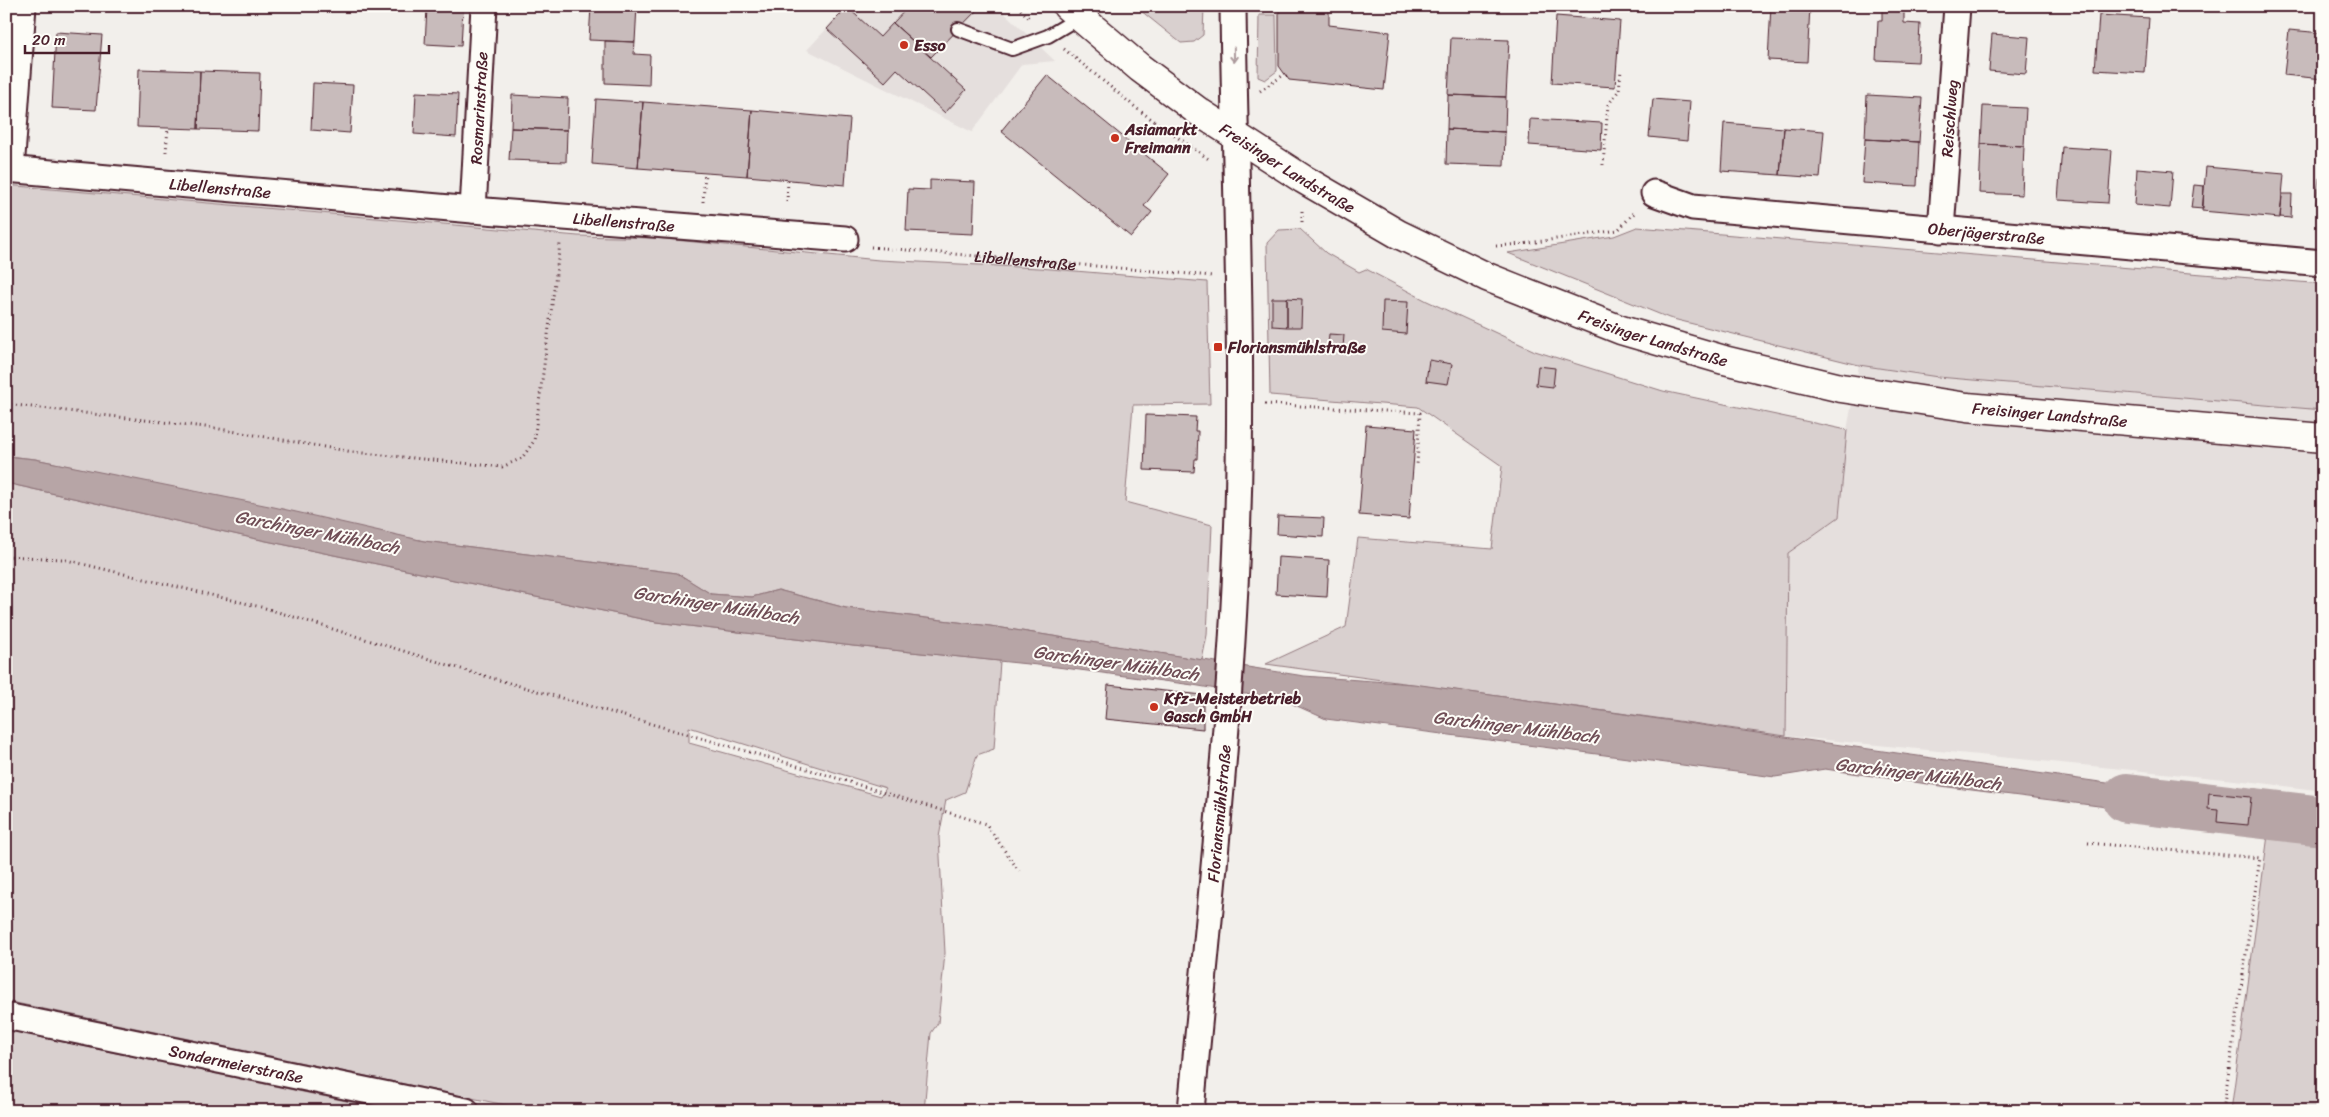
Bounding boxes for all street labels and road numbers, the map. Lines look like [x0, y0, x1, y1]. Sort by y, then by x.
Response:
street label: Rosmarinstraße [461, 51, 496, 165]
street label: Reischlweg [1932, 79, 1966, 158]
street label: Freisinger Landstraße [1214, 114, 1361, 221]
street label: Libellenstraße [168, 169, 272, 207]
street label: Libellenstraße [572, 203, 676, 240]
street label: Oberjägerstraße [1927, 213, 2046, 253]
street label: Libellenstraße [973, 241, 1078, 279]
street label: Freisinger Landstraße [1574, 300, 1732, 375]
street label: Freisinger Landstraße [1971, 393, 2129, 435]
street label: Floriansmühlstraße [1198, 743, 1239, 883]
street label: Sondermeierstraße [166, 1036, 306, 1092]

